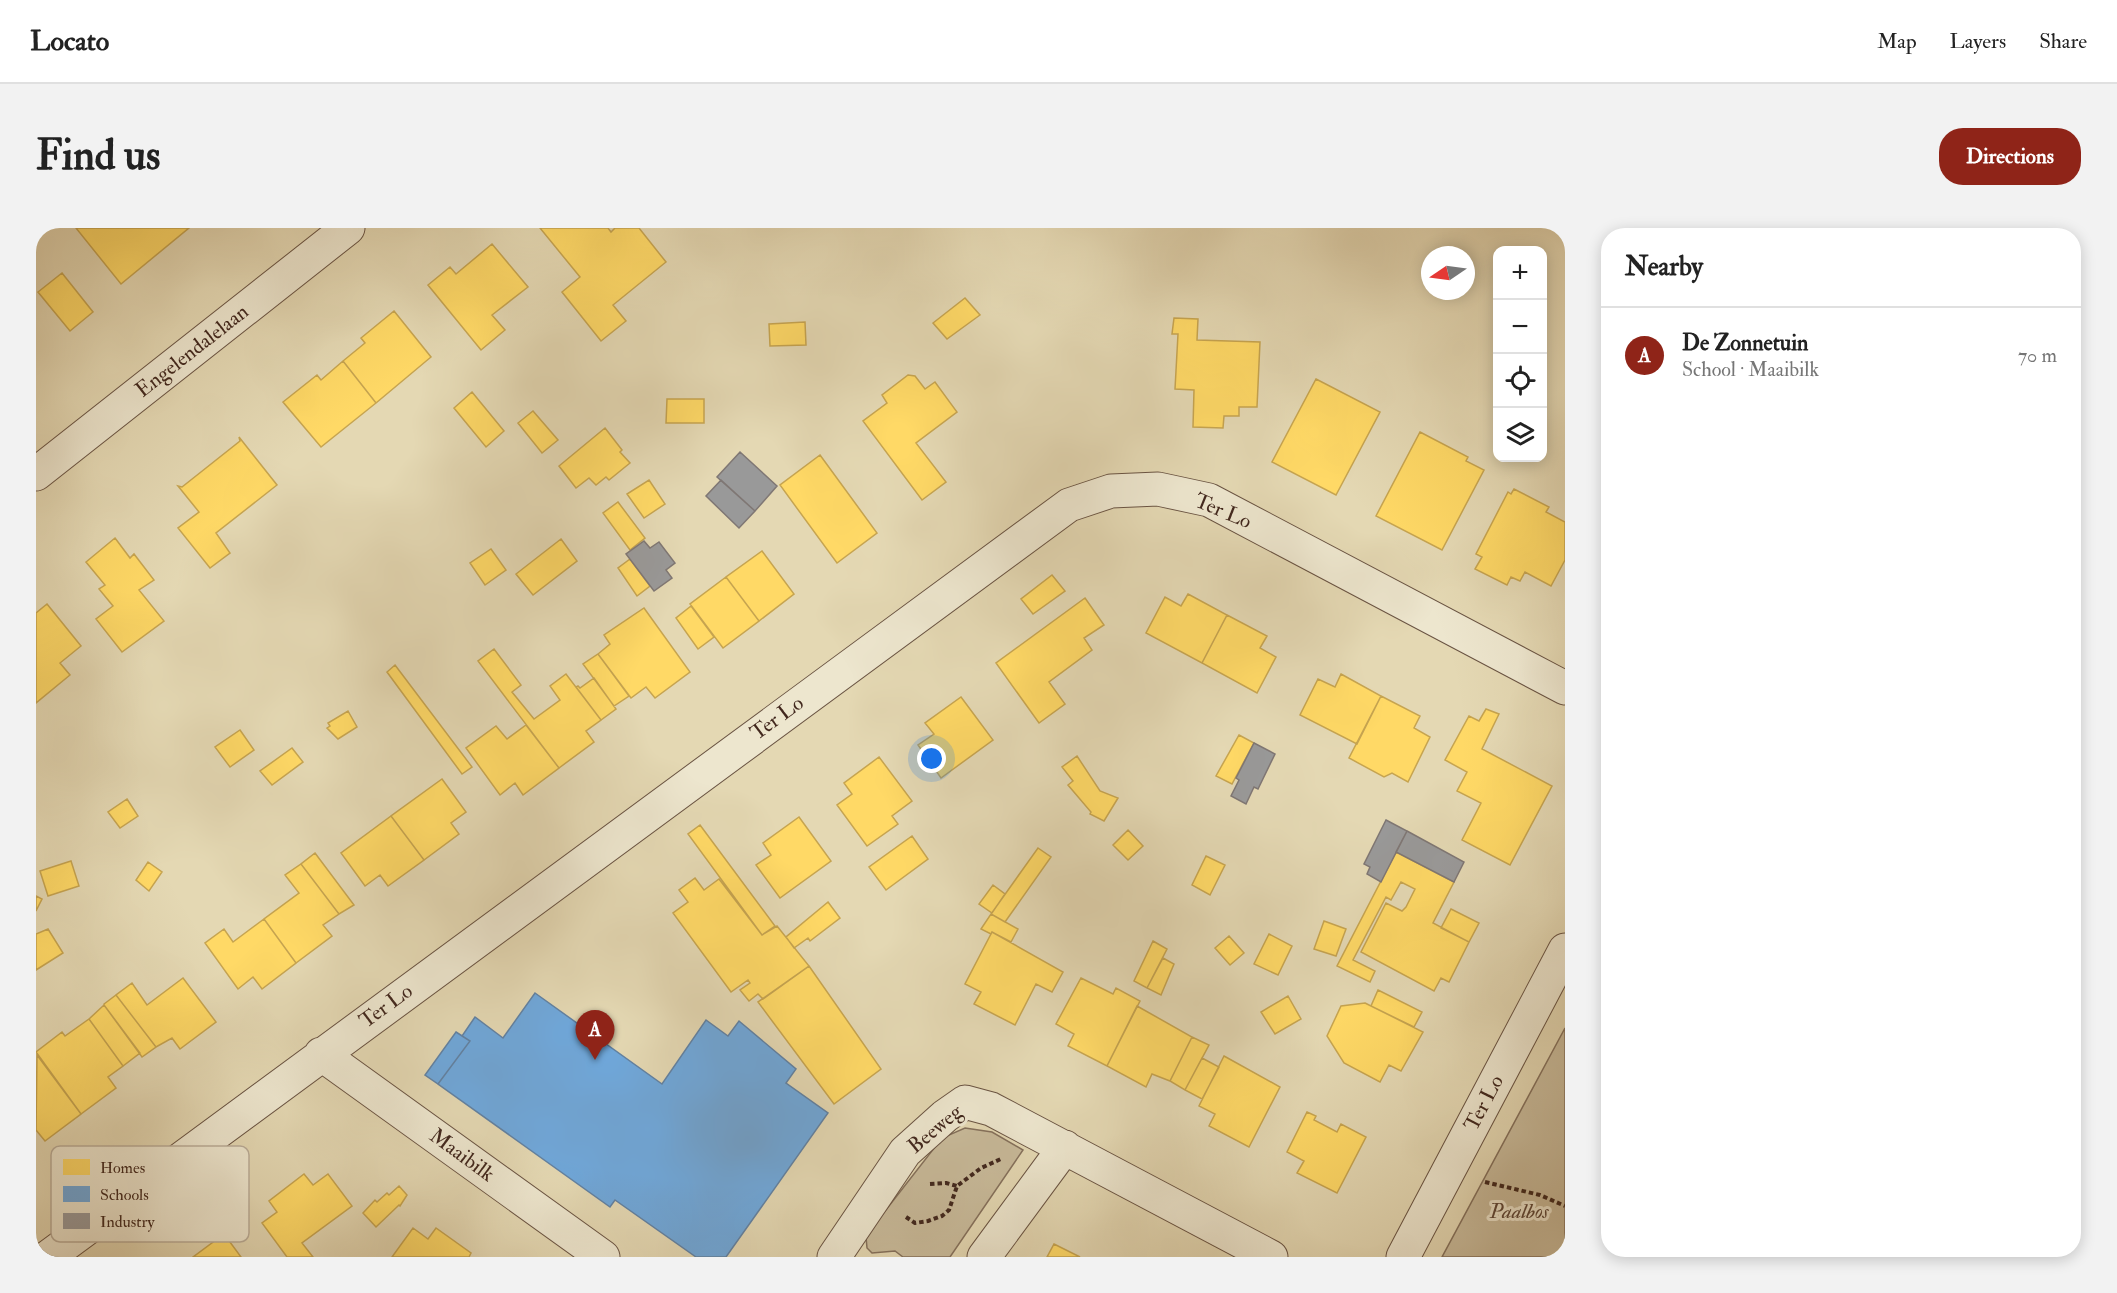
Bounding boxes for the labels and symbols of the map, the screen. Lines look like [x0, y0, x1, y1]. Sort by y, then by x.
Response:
north arrow [1421, 246, 1475, 300]
street label: Engelendalelaan [130, 298, 254, 404]
street label: Ter Lo [1190, 487, 1256, 535]
street label: Ter Lo [745, 690, 809, 746]
your location [917, 744, 946, 773]
street label: Ter Lo [354, 978, 418, 1034]
pin: A [576, 1010, 614, 1060]
street label: Ter Lo [1458, 1070, 1510, 1136]
street label: Beeweg [902, 1098, 968, 1160]
street label: Maaibilk [424, 1122, 500, 1188]
legend [51, 1146, 249, 1242]
text: Homes [100, 1158, 145, 1178]
text: Schools [100, 1185, 149, 1205]
park label: Paalbos [1489, 1198, 1550, 1225]
text: Industry [100, 1212, 155, 1232]

